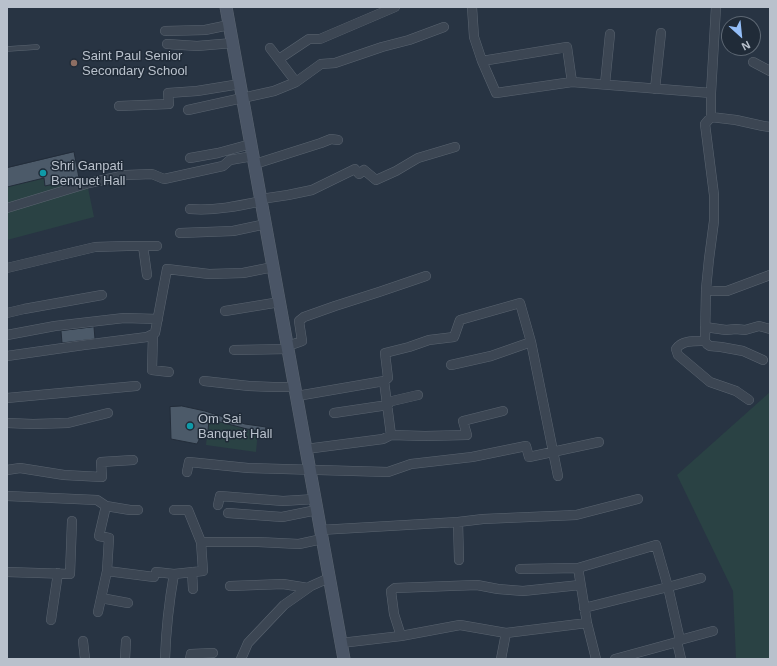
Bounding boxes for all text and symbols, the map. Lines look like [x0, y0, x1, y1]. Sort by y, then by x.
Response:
north arrow [721, 16, 761, 56]
text: N [740, 39, 752, 53]
place label: Saint Paul Senior Secondary School [82, 48, 188, 79]
marker: Saint Paul Senior Secondary School [69, 58, 79, 68]
place label: Shri Ganpati Benquet Hall [51, 158, 125, 189]
marker: Shri Ganpati Benquet Hall [38, 168, 48, 178]
place label: Om Sai Banquet Hall [198, 411, 272, 442]
marker: Om Sai Banquet Hall [185, 421, 195, 431]

